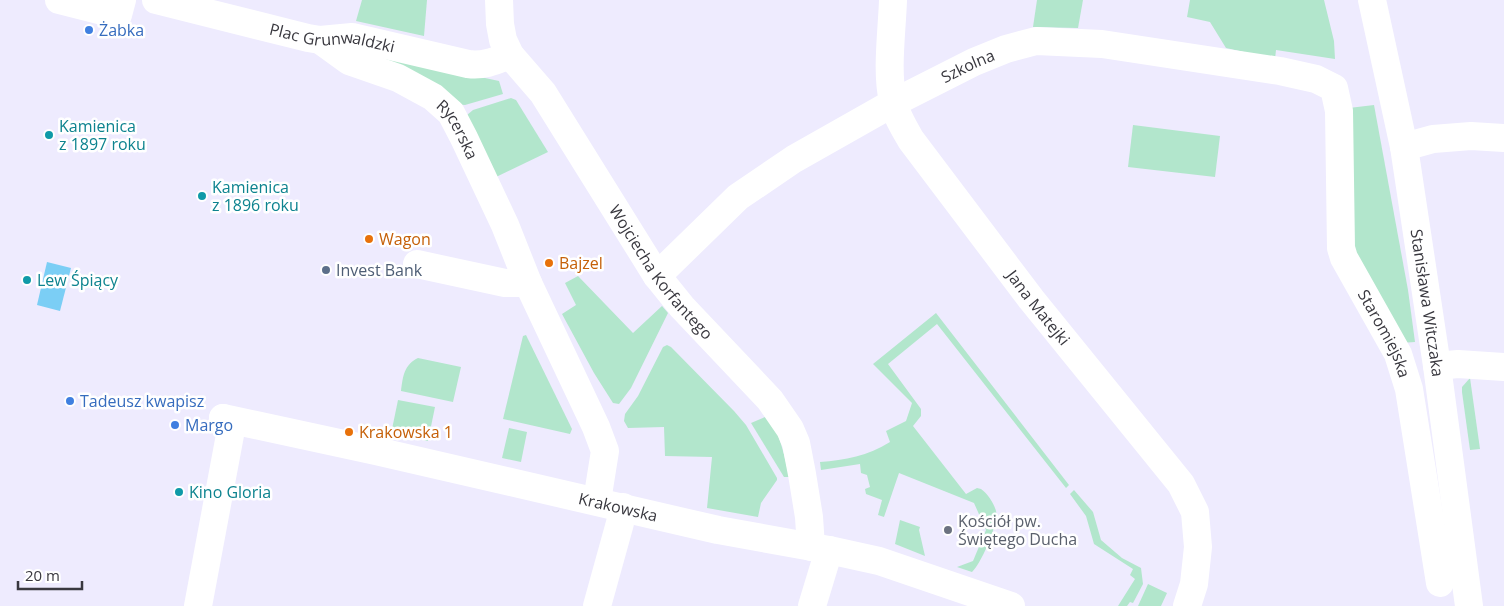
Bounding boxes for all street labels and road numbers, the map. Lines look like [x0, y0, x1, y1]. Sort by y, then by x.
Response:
street label: Plac Grunwaldzki [267, 18, 397, 58]
street label: Szkolna [937, 44, 998, 88]
street label: Rycerska [432, 94, 483, 163]
street label: Wojciecha Korfantego [604, 200, 718, 344]
street label: Stanisława Witczaka [1405, 227, 1449, 378]
street label: Jana Matejki [1001, 264, 1075, 350]
street label: Staromiejska [1353, 286, 1416, 380]
street label: Krakowska [576, 487, 660, 527]

